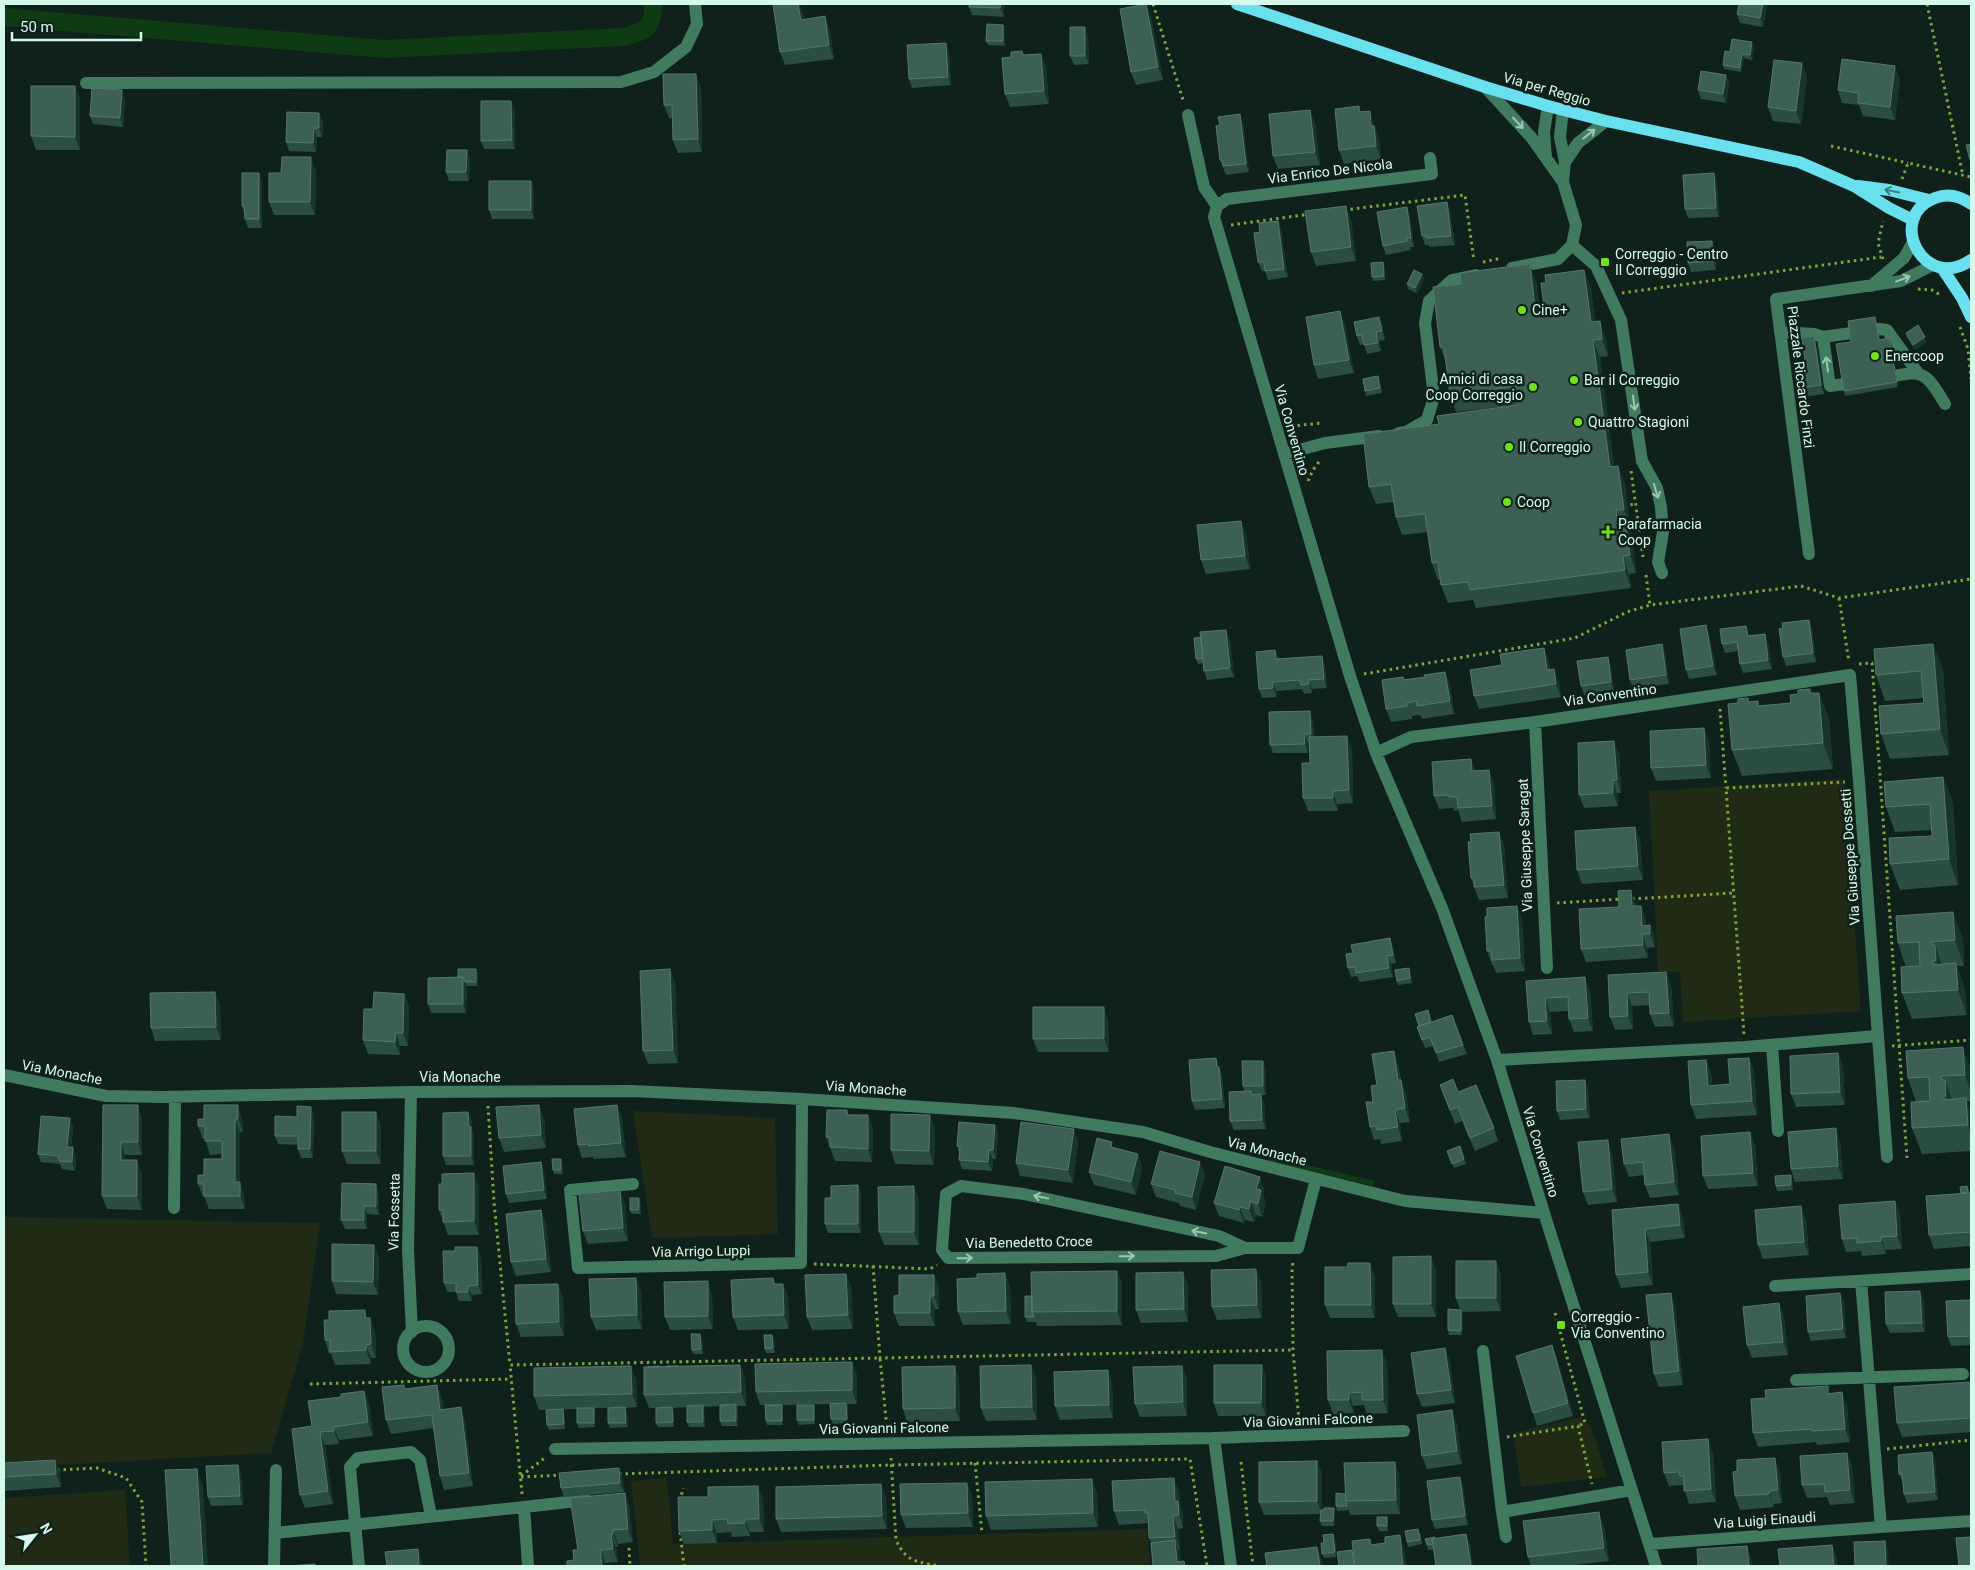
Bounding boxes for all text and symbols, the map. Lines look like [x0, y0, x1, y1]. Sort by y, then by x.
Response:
scale bar [12, 10, 141, 42]
text: 50 m [20, 18, 54, 36]
street label: Via per Reggio [1502, 69, 1593, 109]
one-way arrow [1512, 116, 1524, 129]
one-way arrow [1582, 129, 1595, 140]
street label: Via Enrico De Nicola [1267, 155, 1393, 187]
one-way arrow [1884, 186, 1900, 196]
place label: Correggio - Centro Il Correggio [1615, 246, 1728, 278]
marker: Correggio - Centro Il Correggio [1599, 256, 1611, 268]
one-way arrow [1895, 274, 1910, 283]
place label: Cine+ [1532, 302, 1568, 318]
marker: Cine+ [1516, 304, 1528, 316]
street label: Piazzale Riccardo Finzi [1784, 305, 1818, 449]
place label: Enercoop [1885, 348, 1944, 364]
marker: Enercoop [1869, 350, 1881, 362]
one-way arrow [1822, 356, 1832, 372]
place label: Amici di casa Coop Correggio [1426, 371, 1523, 403]
place label: Bar il Correggio [1584, 372, 1680, 388]
marker: Bar il Correggio [1568, 374, 1580, 386]
marker: Amici di casa Coop Correggio [1527, 381, 1539, 393]
street label: Via Conventino [1271, 383, 1313, 477]
one-way arrow [1629, 395, 1639, 411]
place label: Quattro Stagioni [1588, 414, 1689, 430]
marker: Quattro Stagioni [1572, 416, 1584, 428]
place label: Il Correggio [1519, 439, 1591, 455]
marker: Il Correggio [1503, 441, 1515, 453]
one-way arrow [1652, 483, 1662, 499]
place label: Coop [1517, 494, 1550, 510]
marker: Coop [1501, 496, 1513, 508]
place label: Parafarmacia Coop [1618, 516, 1702, 548]
marker: Parafarmacia Coop [1602, 526, 1614, 538]
street label: Via Conventino [1562, 681, 1658, 709]
street label: Via Giuseppe Saragat [1515, 778, 1535, 912]
street label: Via Giuseppe Dossetti [1837, 788, 1863, 926]
street label: Via Monache [21, 1056, 103, 1088]
street label: Via Monache [419, 1069, 501, 1085]
street label: Via Monache [825, 1077, 907, 1099]
street label: Via Conventino [1520, 1105, 1562, 1199]
street label: Via Monache [1226, 1133, 1308, 1169]
street label: Via Fossetta [385, 1173, 403, 1251]
one-way arrow [1033, 1192, 1049, 1201]
one-way arrow [1192, 1226, 1208, 1236]
street label: Via Benedetto Croce [965, 1233, 1093, 1251]
street label: Via Arrigo Luppi [651, 1242, 751, 1260]
one-way arrow [1119, 1252, 1135, 1261]
one-way arrow [956, 1253, 972, 1263]
place label: Correggio - Via Conventino [1571, 1309, 1665, 1341]
marker: Correggio - Via Conventino [1555, 1319, 1567, 1331]
street label: Via Giovanni Falcone [1243, 1410, 1373, 1430]
street label: Via Giovanni Falcone [819, 1419, 949, 1437]
street label: Via Luigi Einaudi [1713, 1508, 1817, 1532]
north arrow [10, 1510, 60, 1560]
text: N [37, 1520, 56, 1537]

